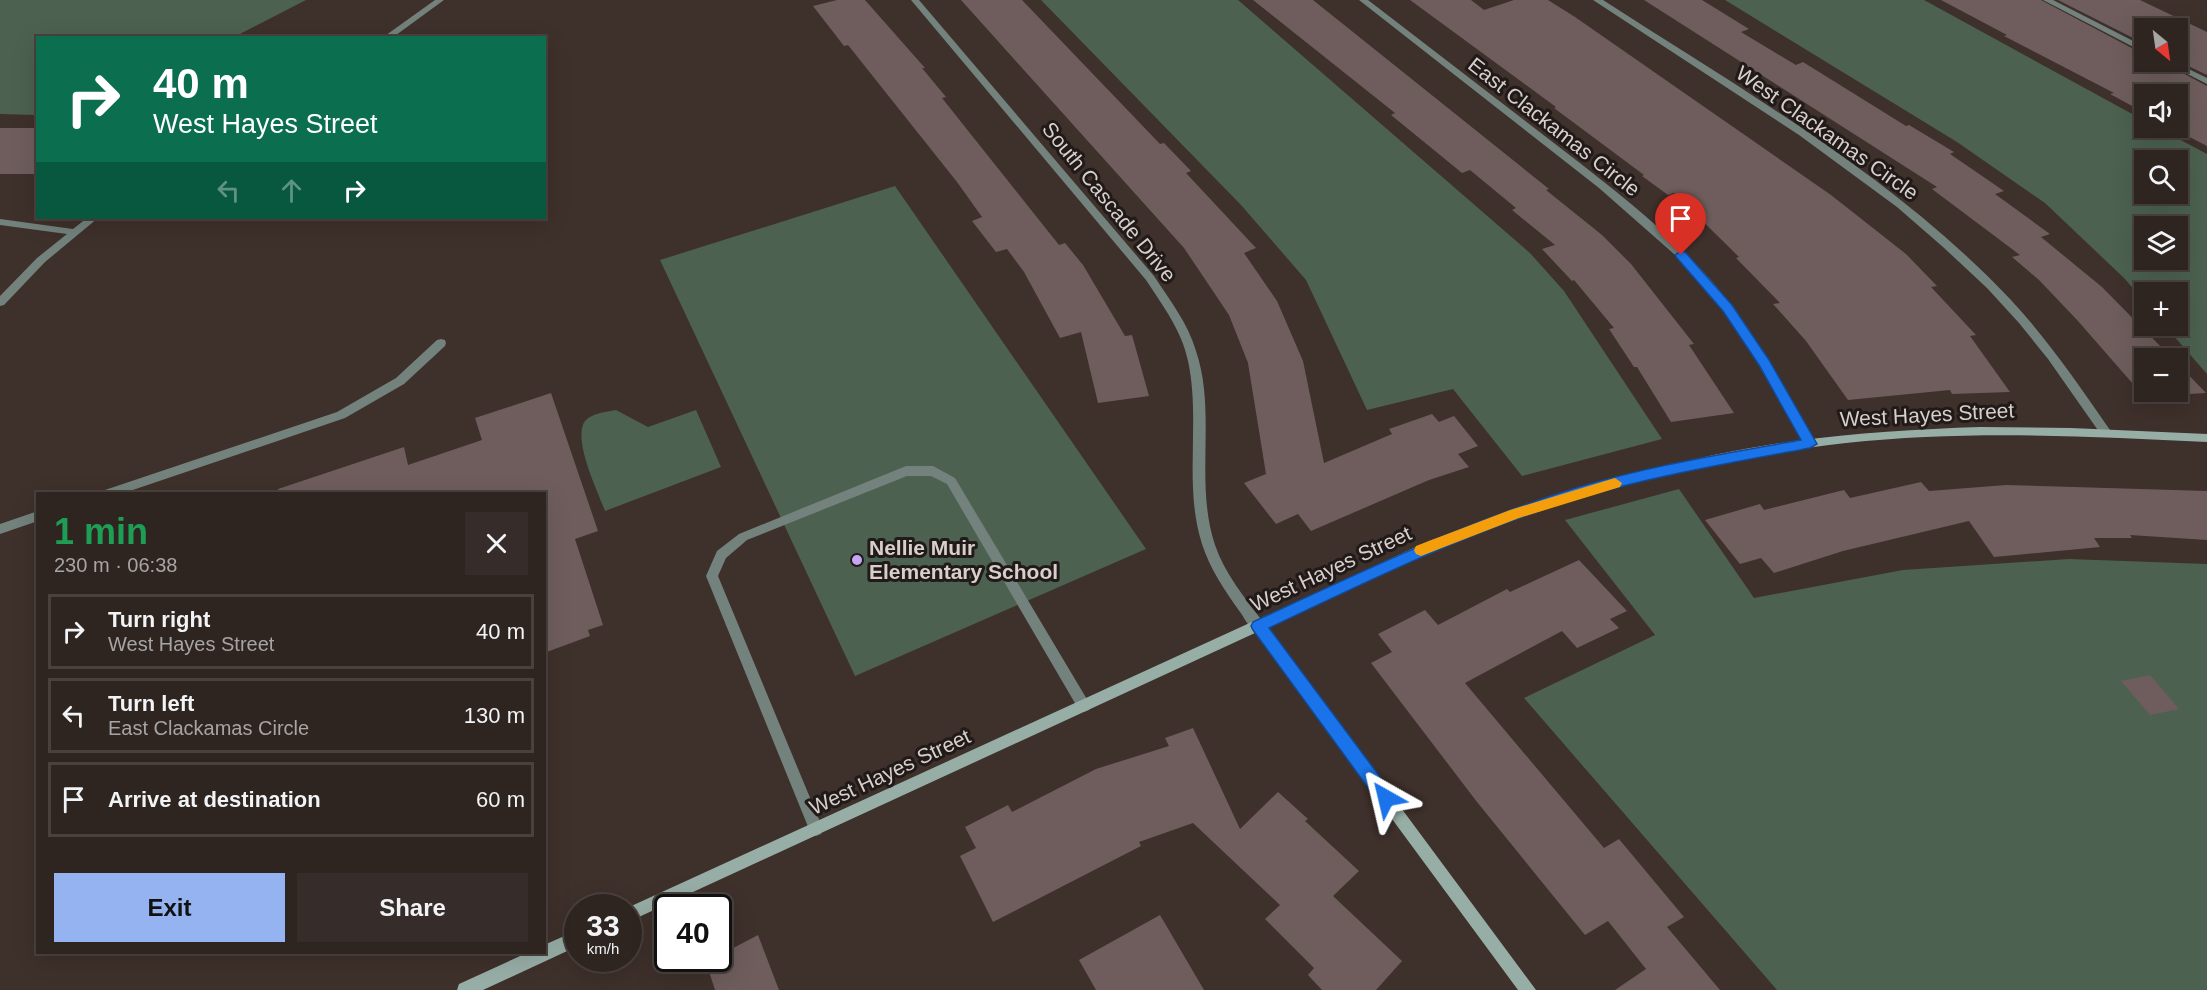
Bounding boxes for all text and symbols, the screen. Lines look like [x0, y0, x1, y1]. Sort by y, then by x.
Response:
north arrow [2134, 18, 2188, 72]
map controls [2134, 18, 2188, 402]
street label: East Clackamas Circle [1464, 53, 1645, 201]
icon: right [54, 60, 132, 138]
text: 40 m [153, 60, 249, 107]
street label: West Clackamas Circle [1732, 61, 1923, 204]
button: sound [2134, 84, 2188, 138]
text: West Hayes Street [153, 109, 378, 139]
street label: South Cascade Drive [1038, 117, 1181, 286]
button: search [2134, 150, 2188, 204]
icon: left [212, 174, 245, 207]
icon: ahead [275, 174, 308, 207]
icon: right [338, 174, 371, 207]
pin [1655, 193, 1706, 255]
icon: arrive [1664, 202, 1697, 235]
button: layers [2134, 216, 2188, 270]
button: + [2134, 282, 2188, 336]
button: − [2134, 348, 2188, 402]
street label: West Hayes Street [1839, 398, 2015, 431]
text: 1 min [54, 511, 148, 552]
button: close [465, 512, 528, 575]
street label: West Hayes Street [1247, 521, 1415, 616]
place label: Nellie Muir Elementary School [869, 536, 1058, 583]
marker: Nellie Muir Elementary School [850, 553, 864, 567]
text: 230 m · 06:38 [54, 554, 177, 576]
text: Turn right [108, 607, 210, 632]
icon: right [57, 615, 90, 648]
text: 40 m [476, 619, 525, 644]
text: West Hayes Street [108, 633, 274, 655]
text: Turn left [108, 691, 194, 716]
icon: left [57, 699, 90, 732]
text: 130 m [464, 703, 525, 728]
text: East Clackamas Circle [108, 717, 309, 739]
street label: West Hayes Street [806, 724, 974, 819]
position arrow [1354, 766, 1418, 830]
icon: arrive [57, 783, 90, 816]
text: Arrive at destination [108, 787, 321, 812]
text: 60 m [476, 787, 525, 812]
button: Exit [54, 873, 285, 942]
button: Share [297, 873, 528, 942]
speed limit sign: 40 [654, 894, 732, 972]
text: 33 [586, 909, 620, 942]
text: km/h [587, 940, 619, 957]

